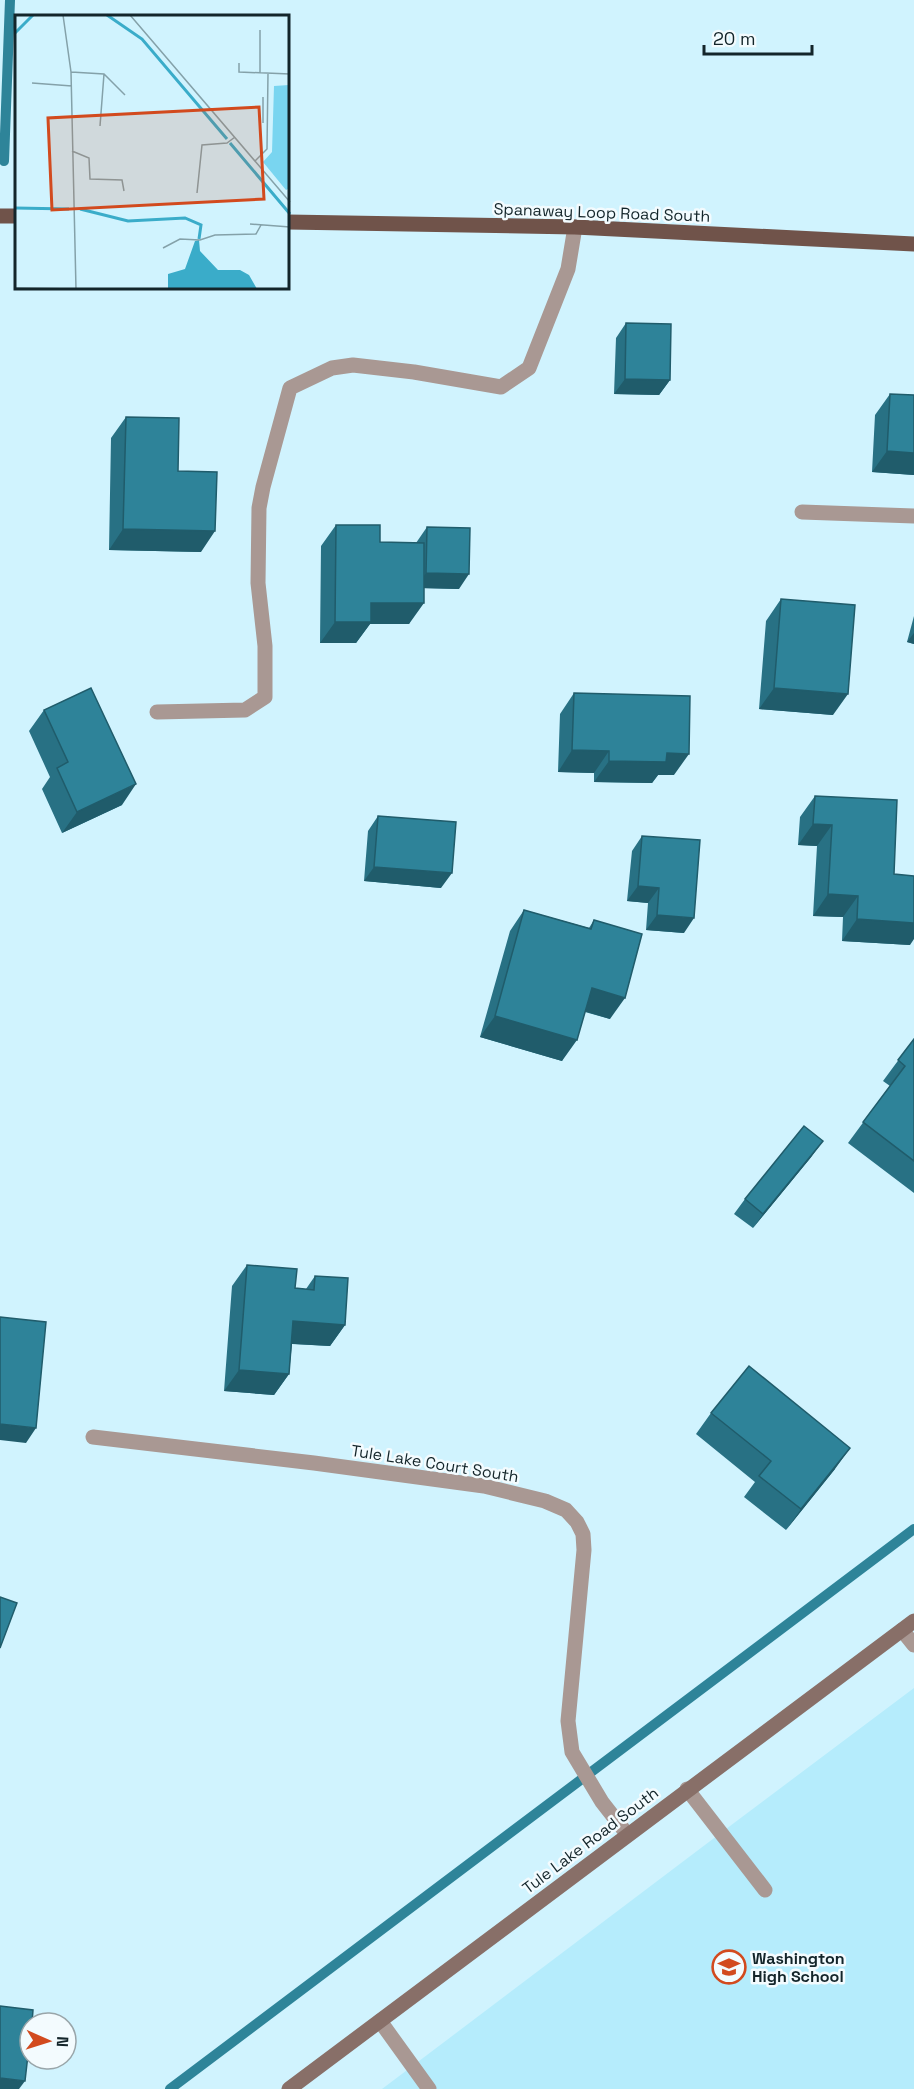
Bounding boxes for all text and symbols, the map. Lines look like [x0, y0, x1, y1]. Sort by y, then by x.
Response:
inset map [15, 15, 290, 290]
scale bar [704, 18, 812, 56]
text: 20 m [713, 27, 756, 50]
street label: Spanaway Loop Road South [493, 198, 711, 227]
street label: Tule Lake Court South [350, 1440, 520, 1487]
street label: Tule Lake Road South [518, 1782, 663, 1899]
place label: Washington High School [752, 1948, 845, 1987]
school or university icon: Washington High School [711, 1949, 747, 1985]
north arrow [18, 2011, 78, 2071]
text: N [52, 2036, 73, 2048]

